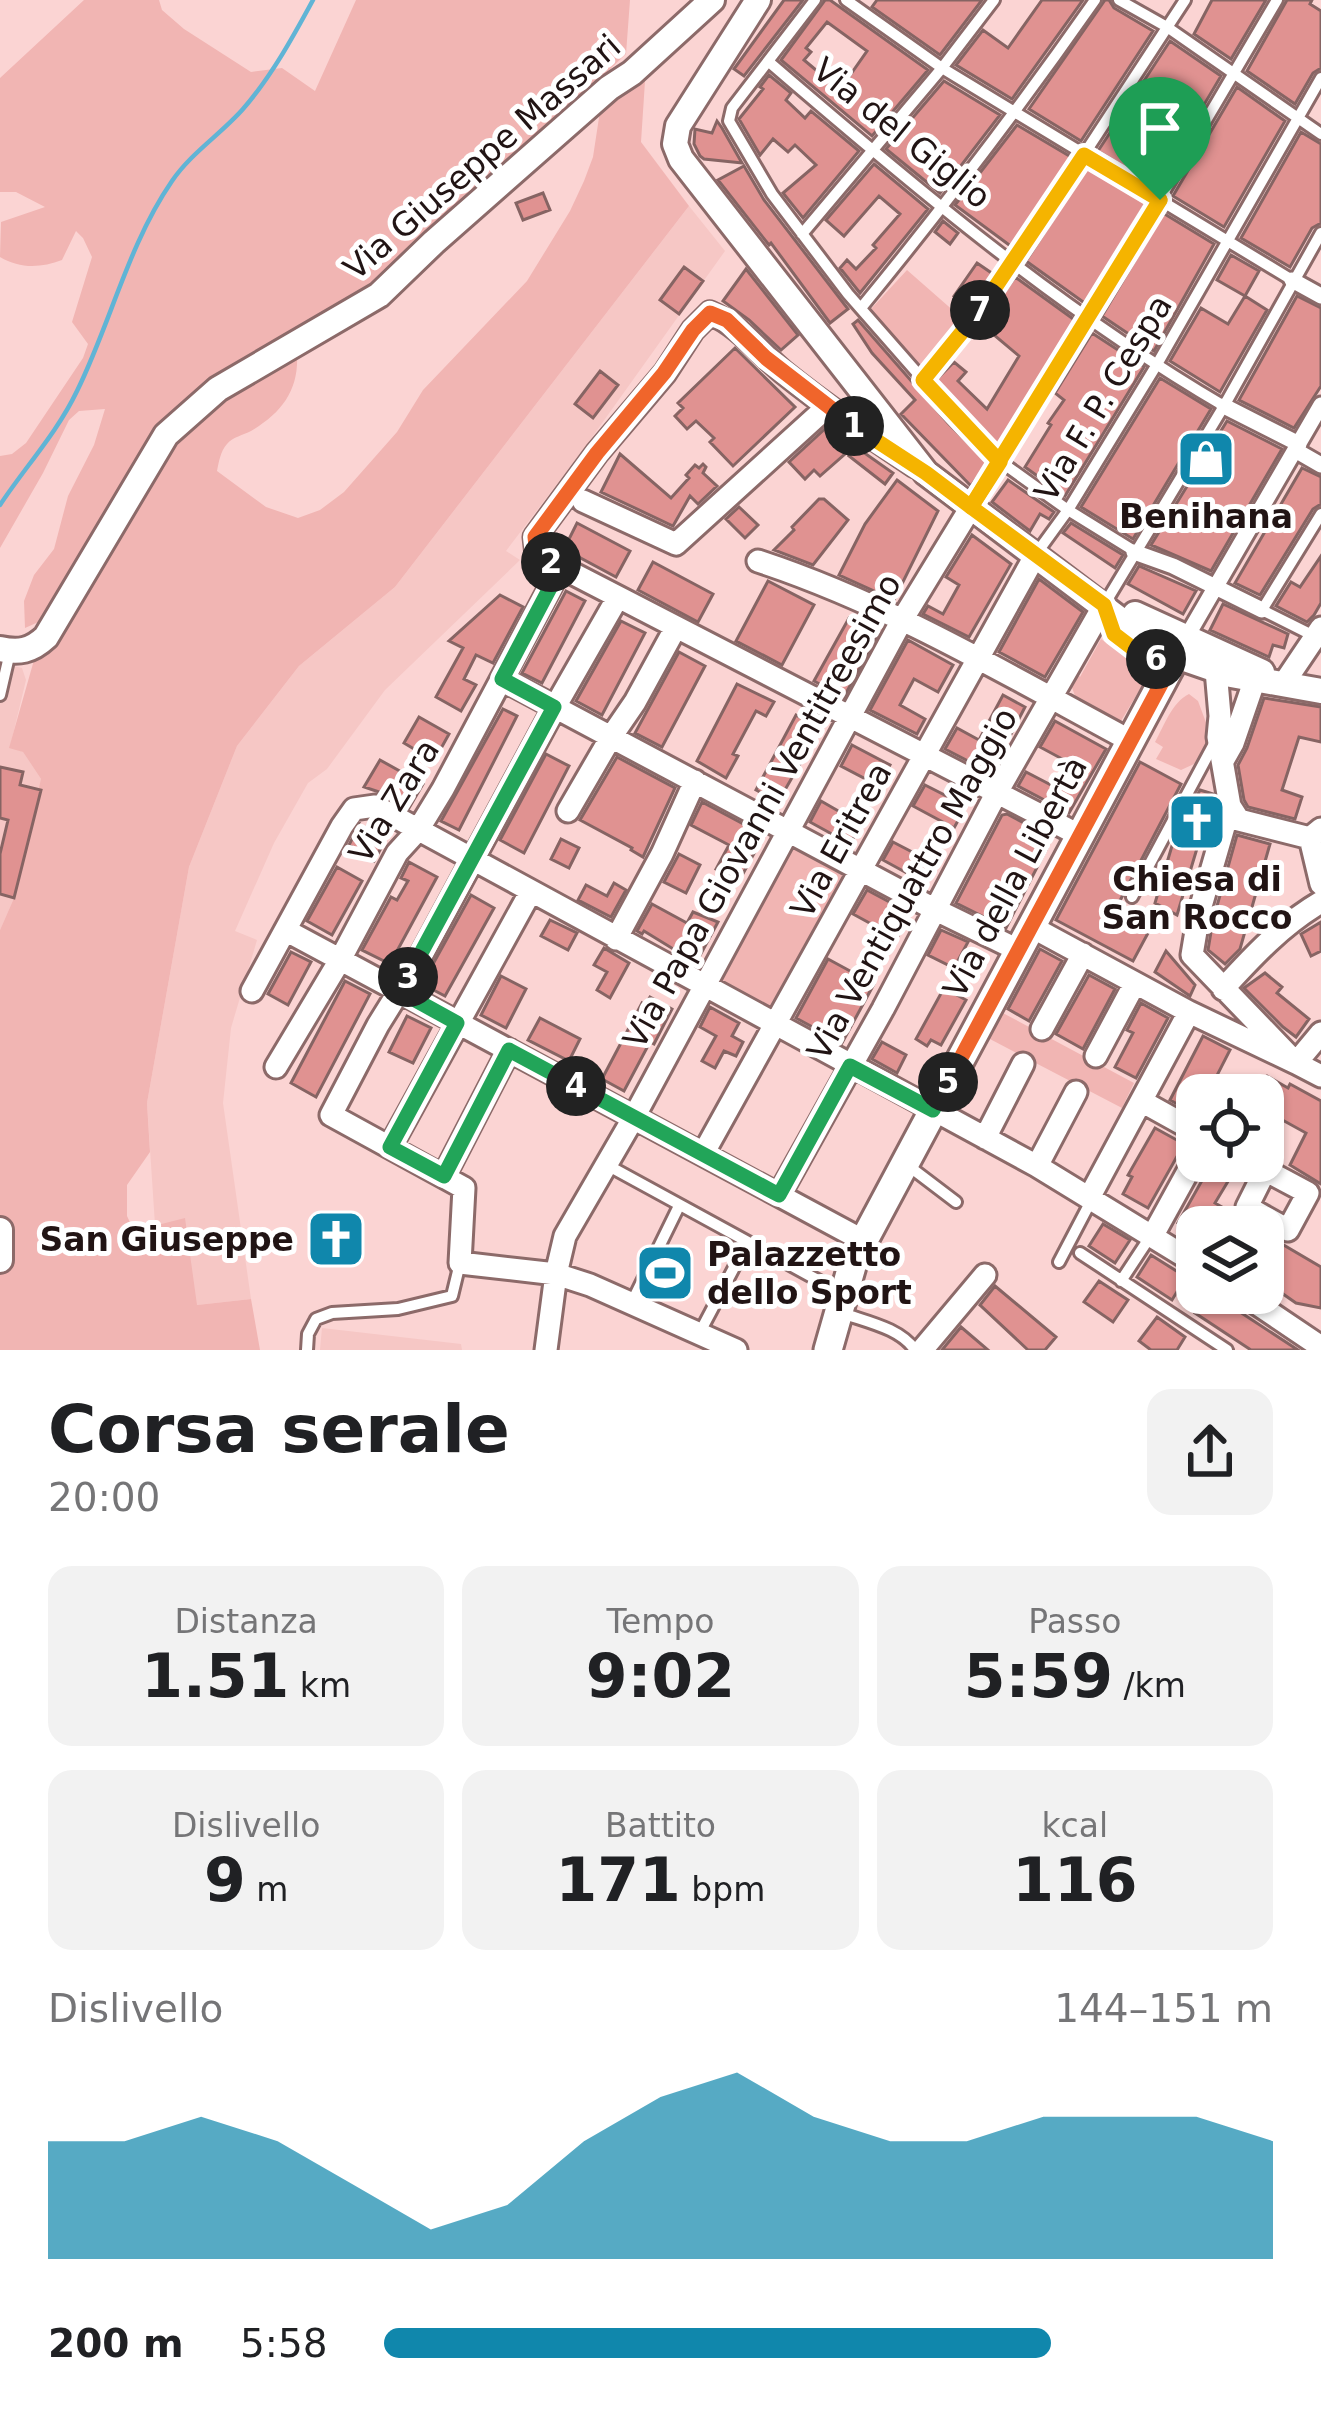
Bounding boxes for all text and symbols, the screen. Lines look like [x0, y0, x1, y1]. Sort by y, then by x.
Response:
street label: Via Giuseppe Massari [336, 26, 628, 288]
street label: Via del Giglio [805, 50, 999, 216]
pin [1109, 77, 1211, 200]
icon: arrive [1127, 95, 1193, 161]
pin: 7 [950, 280, 1010, 340]
street label: Via F. P. Cespa [1026, 288, 1180, 508]
text: 7 [969, 290, 991, 329]
pin: 1 [824, 396, 884, 456]
text: 1 [843, 406, 865, 445]
shop icon: Benihana [1175, 428, 1237, 490]
place label: Benihana [1119, 497, 1293, 536]
pin: 2 [521, 532, 581, 592]
text: 2 [540, 542, 562, 581]
street label: Via Papa Giovanni Ventitreesimo [615, 567, 909, 1055]
pin: 6 [1126, 629, 1186, 689]
text: 6 [1145, 639, 1167, 678]
street label: Via Ventiquattro Maggio [799, 701, 1025, 1067]
street label: Via Zara [341, 732, 447, 870]
street label: Via della Libertà [935, 750, 1095, 1004]
street label: Via Eritrea [782, 755, 900, 925]
church icon: Chiesa di San Rocco [1166, 791, 1228, 853]
place label: Chiesa di San Rocco [1102, 860, 1292, 937]
pin: 3 [378, 947, 438, 1007]
text: 3 [397, 957, 419, 996]
pin: 5 [918, 1052, 978, 1112]
pin: 4 [546, 1056, 606, 1116]
text: 5 [937, 1062, 959, 1101]
text: 4 [565, 1066, 587, 1105]
map controls [1176, 1074, 1284, 1314]
button: locate [1176, 1074, 1284, 1182]
button: layers [1176, 1206, 1284, 1314]
church icon: San Giuseppe [305, 1208, 367, 1270]
place label: San Giuseppe [39, 1220, 294, 1259]
place label: Palazzetto dello Sport [707, 1235, 912, 1312]
sports icon: Palazzetto dello Sport [634, 1242, 696, 1304]
button: share [1147, 1389, 1273, 1515]
text: Corsa serale [48, 1391, 510, 1468]
text: 20:00 [48, 1475, 160, 1520]
text: Distanza [174, 1602, 318, 1641]
text: Tempo [606, 1602, 715, 1641]
text: Passo [1028, 1602, 1121, 1641]
text: 1.51 [141, 1641, 289, 1711]
text: 9:02 [586, 1641, 735, 1711]
text: 5:59 [964, 1641, 1113, 1711]
text: km [289, 1666, 351, 1705]
text: /km [1113, 1666, 1186, 1705]
text: Dislivello [172, 1806, 320, 1845]
text: Battito [605, 1806, 716, 1845]
text: kcal [1042, 1806, 1108, 1845]
text: 9 [204, 1845, 246, 1915]
text: 171 [556, 1845, 681, 1915]
text: 116 [1012, 1845, 1137, 1915]
text: m [246, 1870, 288, 1909]
text: bpm [681, 1870, 765, 1909]
text: Dislivello [48, 1986, 223, 2031]
text: 144–151 m [1054, 1986, 1273, 2031]
text: 200 m [48, 2321, 184, 2366]
text: 5:58 [240, 2321, 328, 2366]

